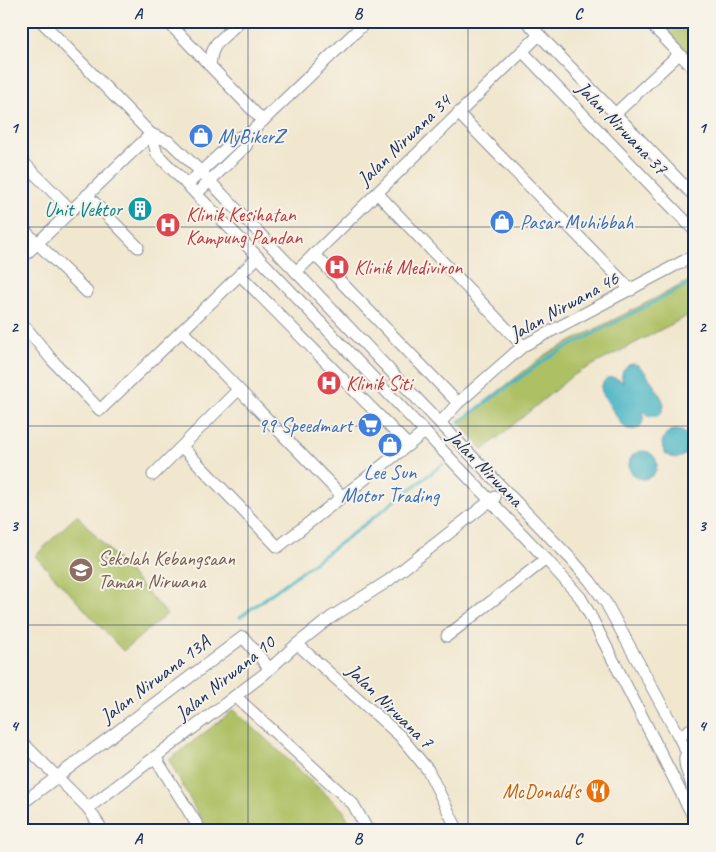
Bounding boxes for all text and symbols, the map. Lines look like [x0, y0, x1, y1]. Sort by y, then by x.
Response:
text: A [134, 4, 144, 24]
text: B [354, 4, 364, 24]
text: C [574, 4, 584, 24]
street label: Jalan Nirwana 37 [570, 75, 674, 181]
street label: Jalan Nirwana 34 [351, 88, 458, 192]
text: 1 [10, 118, 19, 138]
text: 1 [698, 118, 707, 138]
shop icon: MyBikerZ [188, 123, 214, 149]
place label: MyBikerZ [218, 124, 288, 149]
building icon: Unit Vektor [127, 196, 153, 222]
place label: Unit Vektor [44, 197, 124, 222]
place label: Klinik Kesihatan Kampung Pandan [186, 202, 303, 250]
shop icon: Pasar Muhibbah [489, 209, 515, 235]
place label: Pasar Muhibbah [520, 210, 634, 235]
hospital icon: Klinik Kesihatan Kampung Pandan [155, 212, 181, 238]
hospital icon: Klinik Mediviron [324, 254, 350, 280]
place label: Klinik Mediviron [354, 255, 463, 280]
street label: Jalan Nirwana 46 [504, 265, 624, 347]
text: 2 [10, 317, 19, 337]
text: 2 [698, 317, 707, 337]
hospital icon: Klinik Siti [316, 370, 342, 396]
place label: Klinik Siti [346, 371, 414, 396]
supermarket icon: 99 Speedmart [357, 412, 383, 438]
place label: 99 Speedmart [258, 413, 354, 438]
street label: Jalan Nirwana [441, 423, 529, 513]
shop icon: Lee Sun Motor Trading [377, 432, 403, 458]
place label: Lee Sun Motor Trading [341, 460, 441, 508]
text: 3 [10, 516, 19, 536]
text: 3 [698, 516, 707, 536]
place label: Sekolah Kebangsaan Taman Nirwana [98, 546, 236, 594]
school or university icon: Sekolah Kebangsaan Taman Nirwana [68, 557, 94, 583]
street label: Jalan Nirwana 13A [94, 629, 216, 729]
street label: Jalan Nirwana 10 [169, 629, 281, 726]
street label: Jalan Nirwana 7 [340, 657, 440, 755]
text: 4 [10, 716, 19, 736]
text: 4 [698, 716, 707, 736]
restaurant icon: McDonald's [585, 778, 611, 804]
place label: McDonald's [502, 779, 582, 804]
text: A [134, 829, 144, 849]
text: B [354, 829, 364, 849]
text: C [574, 829, 584, 849]

